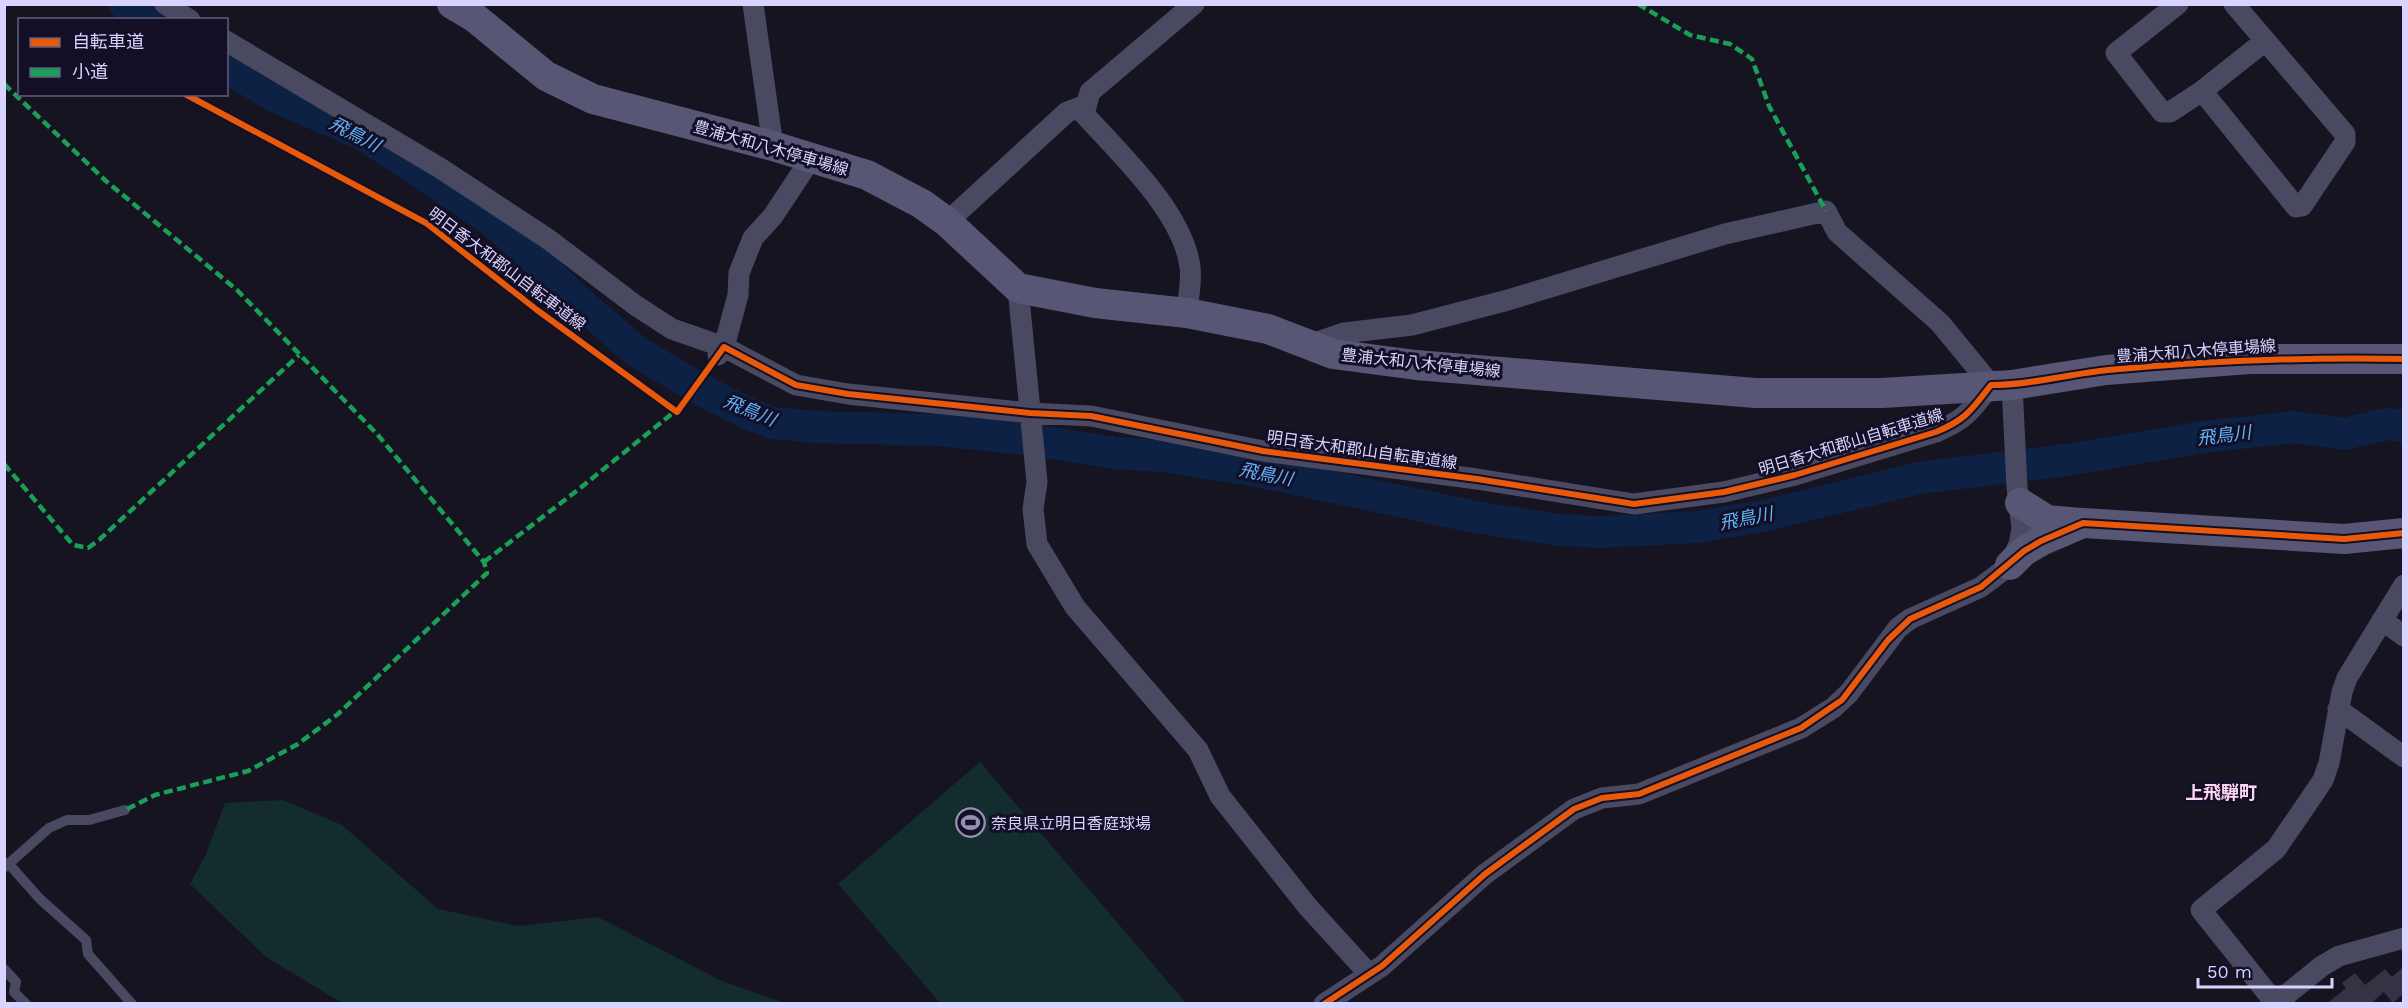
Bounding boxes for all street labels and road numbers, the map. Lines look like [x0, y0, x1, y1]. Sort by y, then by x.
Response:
street label: 豊浦大和八木停車場線 [691, 117, 851, 179]
street label: 明日香大和郡山自転車道線 [425, 204, 589, 334]
street label: 豊浦大和八木停車場線 [2116, 336, 2276, 366]
street label: 豊浦大和八木停車場線 [1340, 345, 1502, 381]
street label: 明日香大和郡山自転車道線 [1756, 405, 1946, 479]
street label: 明日香大和郡山自転車道線 [1266, 427, 1458, 473]

